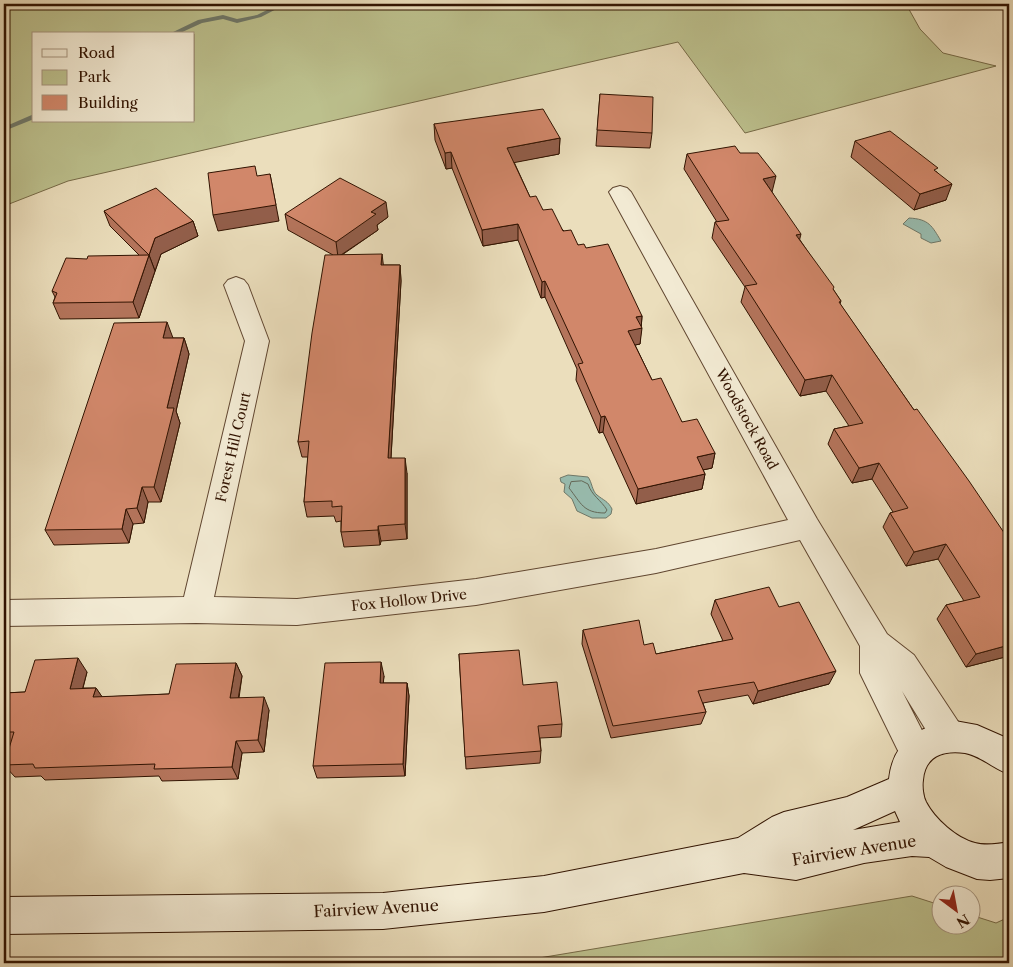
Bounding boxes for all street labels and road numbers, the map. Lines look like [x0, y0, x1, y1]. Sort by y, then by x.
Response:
street label: Woodstock Road [711, 364, 782, 473]
street label: Forest Hill Court [212, 390, 254, 504]
street label: Fox Hollow Drive [350, 585, 468, 615]
street label: Fairview Avenue [791, 830, 917, 870]
street label: Fairview Avenue [313, 895, 439, 921]

